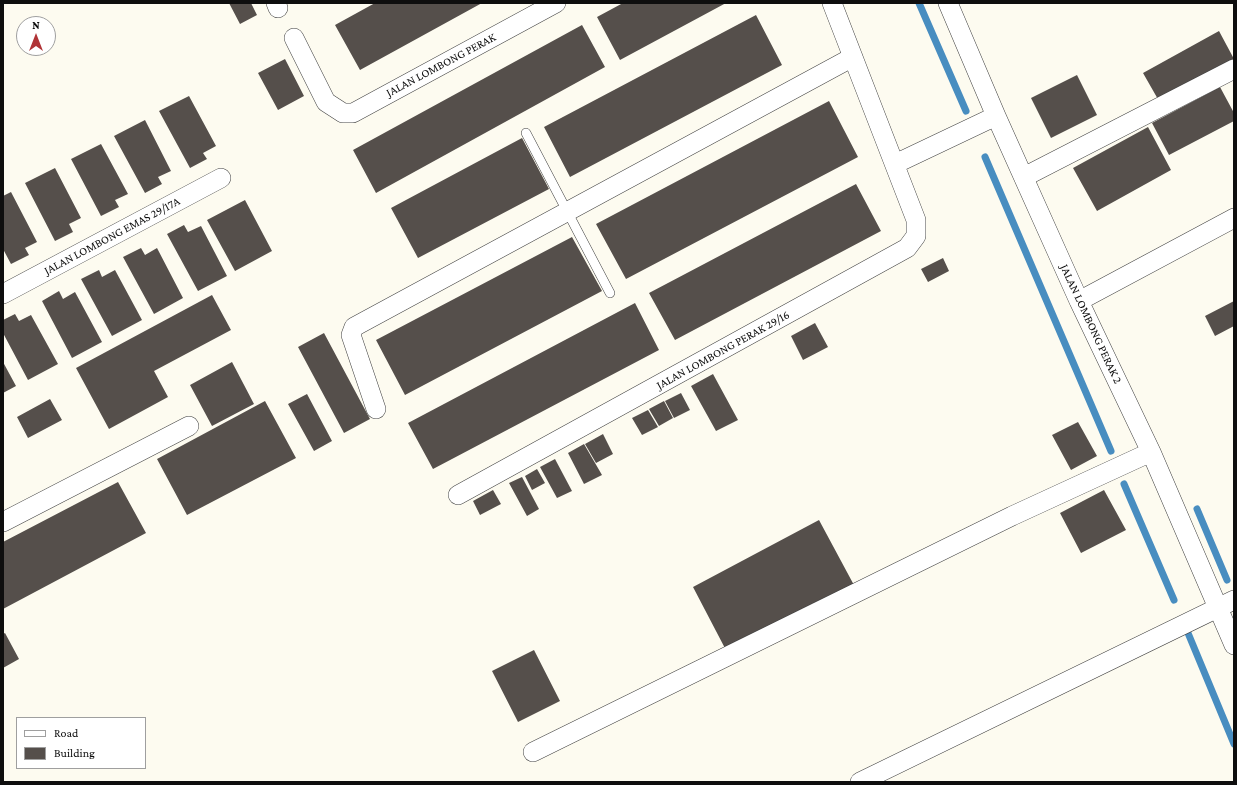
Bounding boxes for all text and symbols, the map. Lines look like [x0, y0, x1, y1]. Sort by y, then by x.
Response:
north arrow [16, 16, 56, 56]
text: N [32, 19, 40, 31]
street label: JALAN LOMBONG PERAK [384, 30, 498, 100]
street label: JALAN LOMBONG EMAS 29/17A [42, 194, 182, 278]
street label: JALAN LOMBONG PERAK 2 [1057, 262, 1125, 386]
street label: JALAN LOMBONG PERAK 29/16 [654, 307, 792, 393]
legend [16, 717, 146, 769]
text: Road [54, 726, 78, 740]
text: Building [54, 746, 95, 760]

